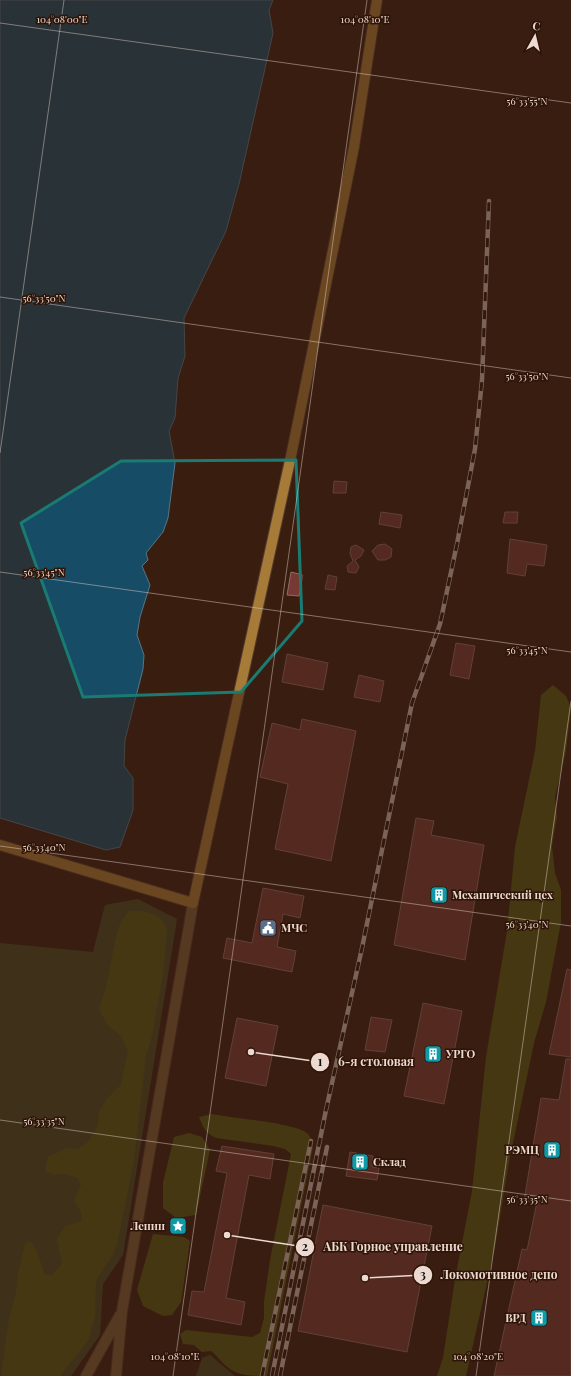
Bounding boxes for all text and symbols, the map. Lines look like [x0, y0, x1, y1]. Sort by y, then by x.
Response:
text: 104°08'00"E [36, 12, 88, 26]
text: 104°08'10"E [340, 12, 390, 26]
north arrow [515, 16, 555, 56]
text: С [532, 18, 542, 34]
text: 56°33'55"N [506, 94, 548, 108]
text: 56°33'50"N [22, 291, 66, 305]
text: 56°33'50"N [505, 369, 549, 383]
text: 56°33'45"N [23, 565, 65, 579]
text: 56°33'45"N [506, 643, 548, 657]
text: 56°33'40"N [22, 840, 66, 854]
building icon: Механический цех [429, 885, 449, 905]
place label: Механический цех [452, 887, 553, 902]
text: 56°33'40"N [505, 917, 549, 931]
public building icon: МЧС [258, 918, 278, 938]
place label: МЧС [281, 920, 307, 935]
building icon: УРГО [423, 1044, 443, 1064]
place label: УРГО [445, 1046, 476, 1061]
callout: 6-я столовая [310, 1050, 422, 1074]
text: 1 [318, 1053, 323, 1069]
text: 6-я столовая [338, 1053, 414, 1069]
text: 56°33'35"N [23, 1114, 65, 1128]
building icon: РЭМЦ [542, 1140, 562, 1160]
place label: РЭМЦ [505, 1142, 539, 1157]
building icon: Склад [350, 1152, 370, 1172]
place label: Склад [373, 1154, 406, 1169]
text: 56°33'35"N [506, 1192, 548, 1206]
place icon: Ленин [168, 1216, 188, 1236]
place label: Ленин [130, 1218, 165, 1233]
callout: АБК Горное управление [295, 1235, 471, 1259]
text: 2 [302, 1238, 308, 1254]
text: АБК Горное управление [322, 1238, 463, 1254]
callout: Локомотивное депо [413, 1263, 566, 1287]
text: 3 [420, 1266, 426, 1282]
text: Локомотивное депо [440, 1266, 558, 1282]
building icon: ВРД [529, 1308, 549, 1328]
place label: ВРД [505, 1310, 527, 1325]
text: 104°08'10"E [150, 1349, 200, 1363]
text: 104°08'20"E [453, 1349, 503, 1363]

